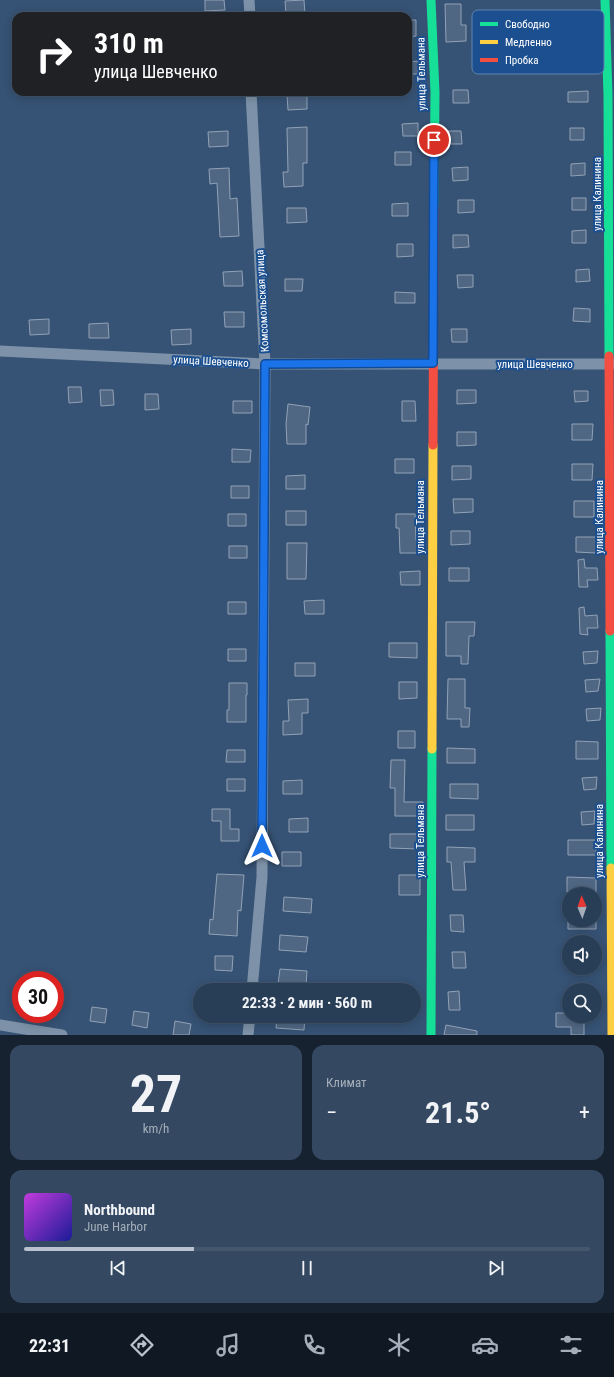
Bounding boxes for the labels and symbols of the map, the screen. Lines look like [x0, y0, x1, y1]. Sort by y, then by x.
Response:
legend [472, 10, 604, 74]
text: Свободно [505, 18, 550, 31]
text: Медленно [505, 36, 552, 49]
street label: улица Тельмана [414, 37, 429, 111]
text: Пробка [505, 54, 539, 67]
pin [417, 123, 451, 157]
street label: улица Калинина [591, 157, 604, 231]
street label: Комсомольская улица [253, 249, 272, 353]
street label: улица Шевченко [173, 353, 249, 370]
street label: улица Шевченко [497, 358, 573, 371]
street label: улица Тельмана [414, 480, 427, 554]
street label: улица Калинина [593, 480, 606, 554]
street label: улица Тельмана [414, 804, 427, 878]
street label: улица Калинина [593, 804, 606, 878]
position arrow [241, 825, 283, 867]
north arrow [562, 887, 602, 927]
speed limit sign: 30 [12, 971, 64, 1023]

